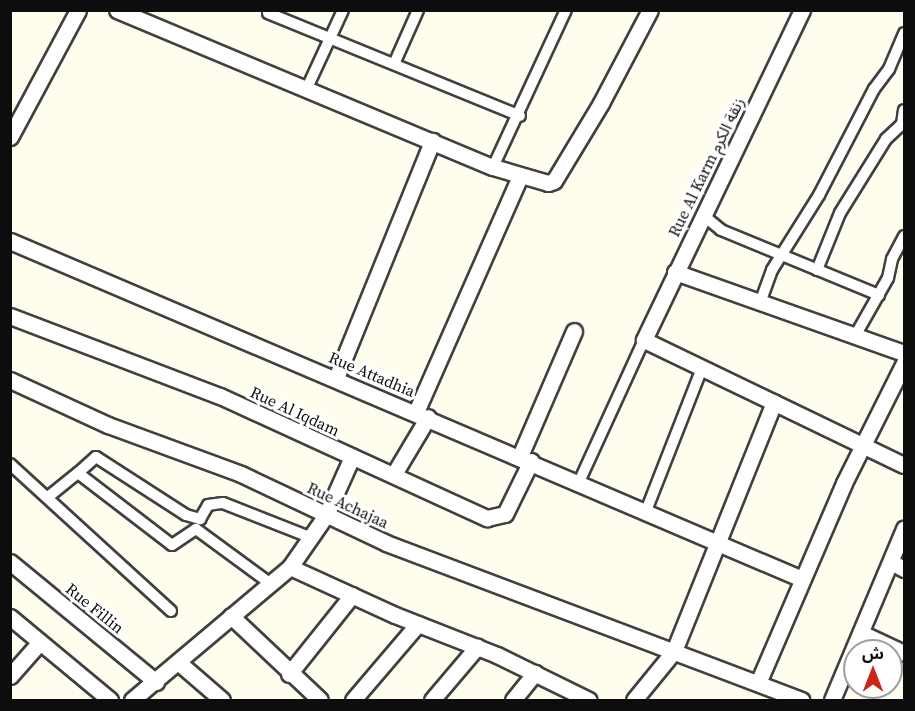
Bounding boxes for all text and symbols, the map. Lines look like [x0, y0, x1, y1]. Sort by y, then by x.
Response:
street label: Rue Al Karm زنقة الكرم [664, 94, 748, 240]
street label: Rue Attadhia [326, 347, 418, 401]
street label: Rue Al Iqdam [247, 382, 343, 440]
street label: Rue Achajaa [304, 478, 392, 532]
street label: Rue Fillin [62, 579, 128, 637]
north arrow [843, 639, 903, 699]
text: ش [862, 642, 884, 664]

